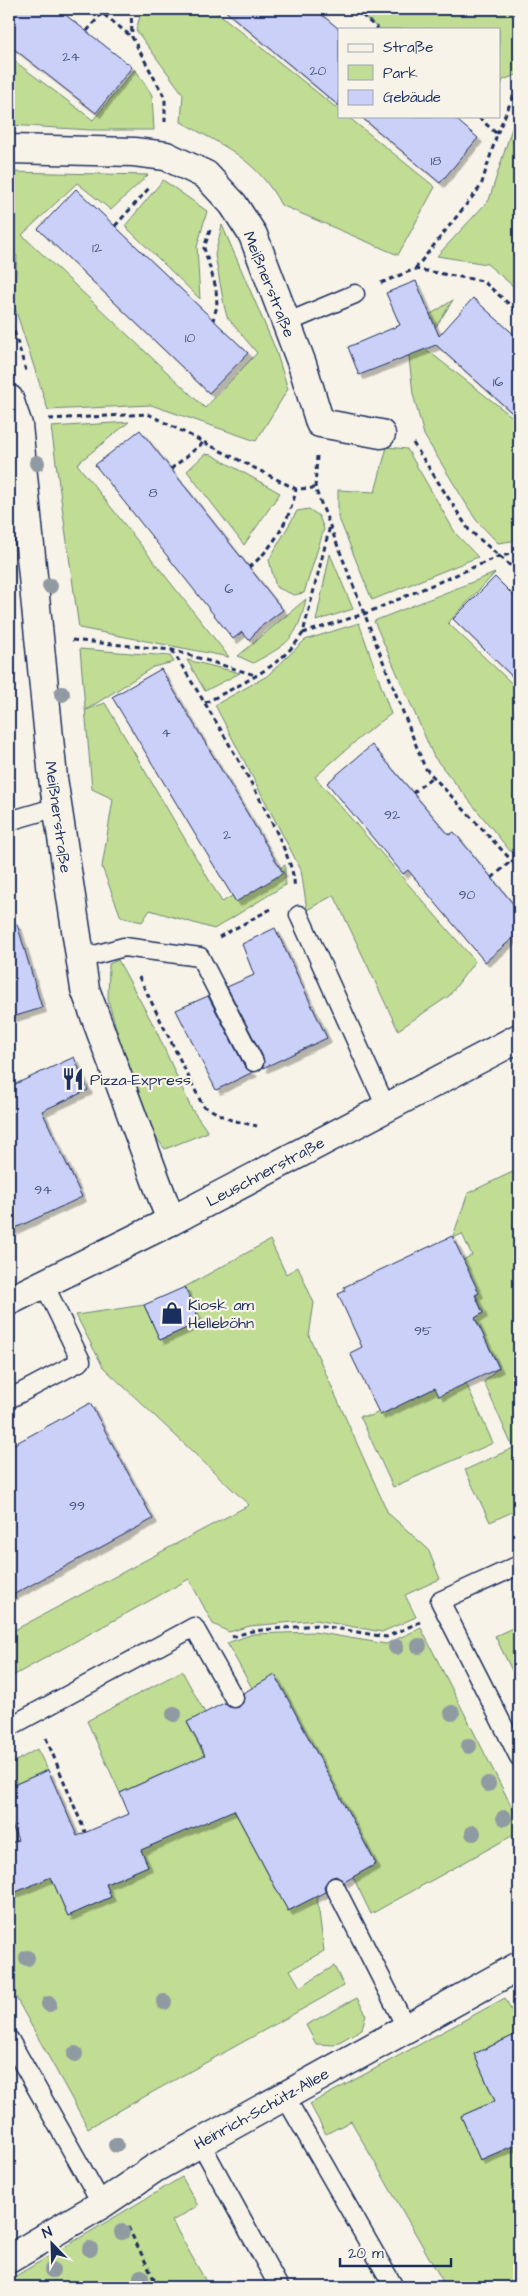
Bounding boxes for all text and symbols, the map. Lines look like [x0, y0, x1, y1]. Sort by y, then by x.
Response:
legend [338, 28, 500, 118]
text: Straße [383, 37, 433, 58]
house number: 24 [62, 47, 80, 67]
house number: 20 [310, 61, 327, 81]
text: Park [383, 63, 418, 84]
text: Gebäude [383, 87, 441, 108]
house number: 18 [431, 151, 441, 171]
street label: Meißnerstraße [238, 228, 301, 341]
house number: 12 [92, 238, 102, 258]
house number: 10 [185, 328, 195, 348]
house number: 16 [493, 372, 504, 392]
house number: 8 [148, 483, 158, 503]
house number: 6 [225, 579, 234, 599]
house number: 4 [161, 723, 171, 743]
street label: Meißnerstraße [39, 760, 77, 875]
house number: 92 [384, 805, 400, 825]
house number: 2 [223, 825, 231, 845]
house number: 90 [459, 885, 476, 905]
restaurant icon: Pizza-Express [60, 1066, 86, 1092]
place label: Pizza-Express [90, 1069, 191, 1091]
street label: Leuschnerstraße [203, 1131, 329, 1212]
house number: 94 [34, 1180, 52, 1200]
place label: Kiosk am Helleböhn [188, 1294, 255, 1334]
shop icon: Kiosk am Helleböhn [159, 1300, 185, 1326]
house number: 95 [414, 1321, 432, 1341]
house number: 99 [69, 1496, 85, 1516]
street label: Heinrich-Schütz-Allee [190, 2062, 333, 2155]
north arrow [28, 2218, 78, 2268]
text: N [39, 2222, 55, 2244]
scale bar [340, 2236, 452, 2268]
text: 20 m [348, 2243, 384, 2264]

